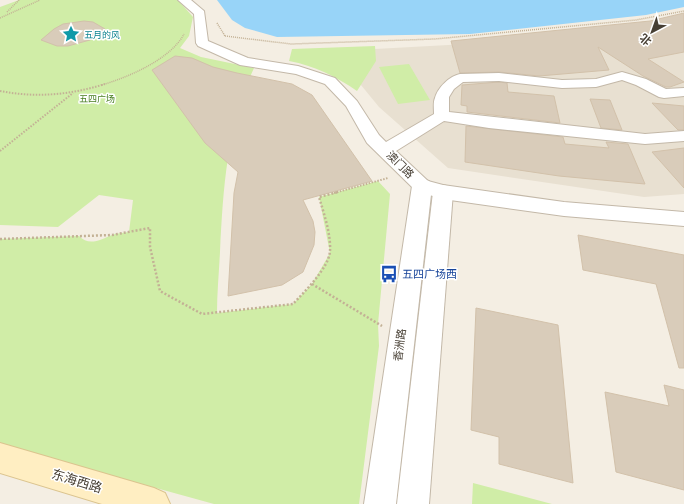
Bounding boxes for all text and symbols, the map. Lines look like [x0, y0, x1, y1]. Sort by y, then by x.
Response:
north arrow [632, 12, 672, 52]
place icon: 五月的风 [61, 24, 81, 44]
place label: 五月的风 [84, 29, 120, 40]
text: 北 [637, 31, 654, 48]
park label: 五四广场 [79, 93, 115, 104]
street label: 澳门路 [384, 149, 416, 181]
bus stop icon: 五四广场西 [379, 264, 399, 284]
place label: 五四广场西 [402, 268, 457, 281]
street label: 香洲路 [392, 328, 408, 362]
street label: 东海西路 [50, 466, 104, 496]

